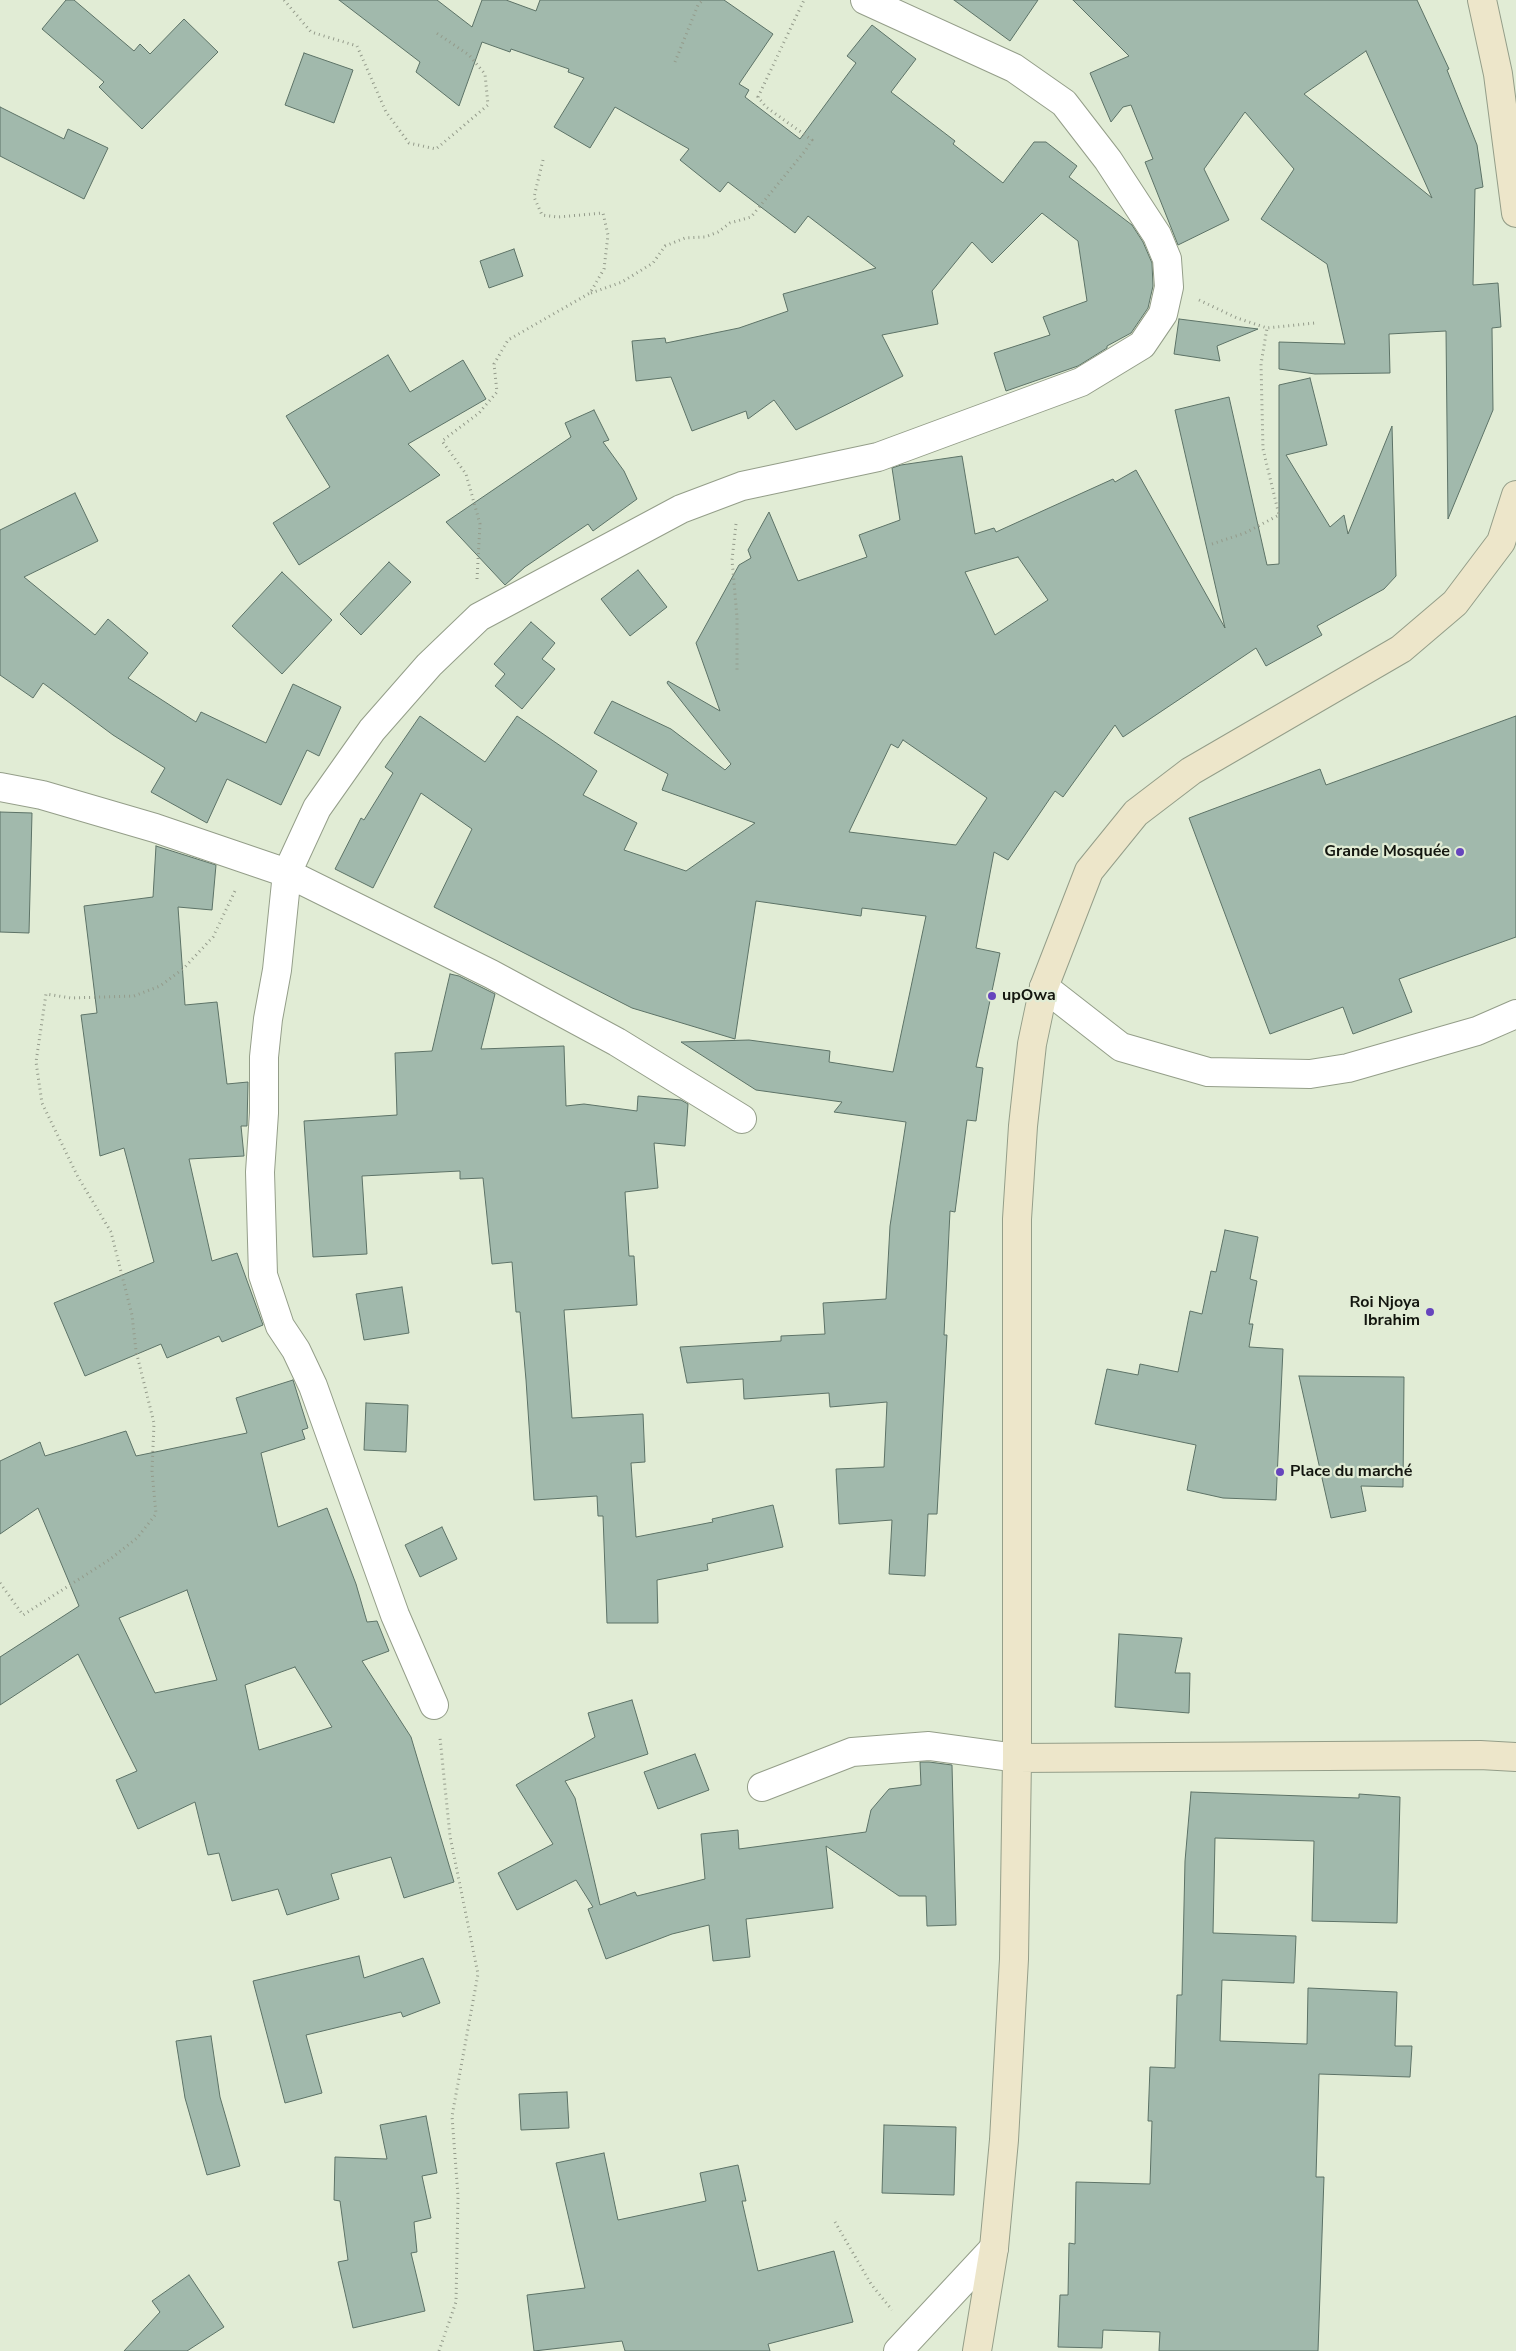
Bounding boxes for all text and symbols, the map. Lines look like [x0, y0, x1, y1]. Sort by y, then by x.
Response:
place label: Grande Mosquée [1324, 842, 1450, 862]
marker: Grande Mosquée [1454, 846, 1466, 858]
place label: upOwa [1002, 986, 1056, 1006]
marker: upOwa [986, 990, 998, 1002]
place label: Roi Njoya Ibrahim [1349, 1293, 1420, 1331]
marker: Roi Njoya Ibrahim [1424, 1306, 1436, 1318]
place label: Place du marché [1290, 1462, 1412, 1482]
marker: Place du marché [1274, 1466, 1286, 1478]

